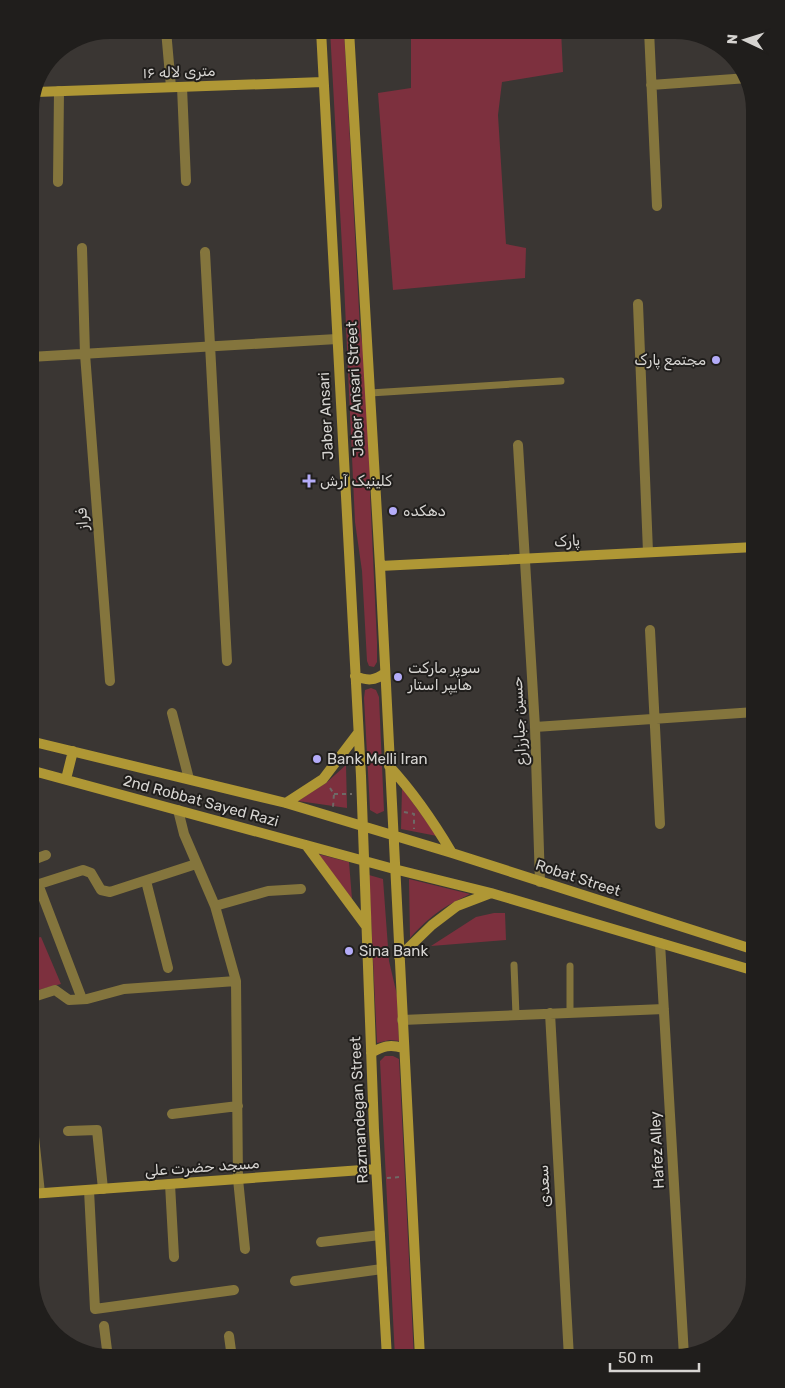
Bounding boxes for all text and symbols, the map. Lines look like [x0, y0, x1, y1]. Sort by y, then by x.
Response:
north arrow [720, 15, 770, 65]
text: N [724, 34, 741, 45]
street label: ۱۶ متری لاله [142, 62, 216, 82]
street label: Jaber Ansari Street [342, 321, 368, 457]
place label: مجتمع پارک [634, 351, 706, 371]
marker: مجتمع پارک [710, 354, 722, 366]
street label: Jaber Ansari [315, 372, 337, 460]
place label: کلینیک آرش [320, 472, 392, 490]
marker: کلینیک آرش [302, 474, 316, 488]
place label: دهکده [403, 502, 446, 520]
marker: دهکده [387, 505, 399, 517]
street label: فراز [72, 507, 92, 532]
street label: پارک [553, 531, 581, 552]
place label: سوپر مارکت هایپر استار [407, 659, 480, 695]
marker: سوپر مارکت هایپر استار [392, 671, 404, 683]
street label: حسین جبارزارع [508, 676, 532, 766]
place label: Bank Melli Iran [327, 750, 428, 768]
marker: Bank Melli Iran [311, 753, 323, 765]
street label: 2nd Robbat Sayed Razi [121, 772, 281, 830]
street label: Robat Street [533, 856, 623, 900]
place label: Sina Bank [359, 942, 428, 960]
marker: Sina Bank [343, 945, 355, 957]
street label: Razmandegan Street [346, 1036, 372, 1184]
street label: Hafez Alley [646, 1111, 668, 1189]
street label: مسجد حضرت علی [144, 1154, 260, 1180]
street label: سعدی [534, 1164, 554, 1208]
scale bar [610, 1340, 699, 1372]
text: 50 m [618, 1349, 653, 1367]

